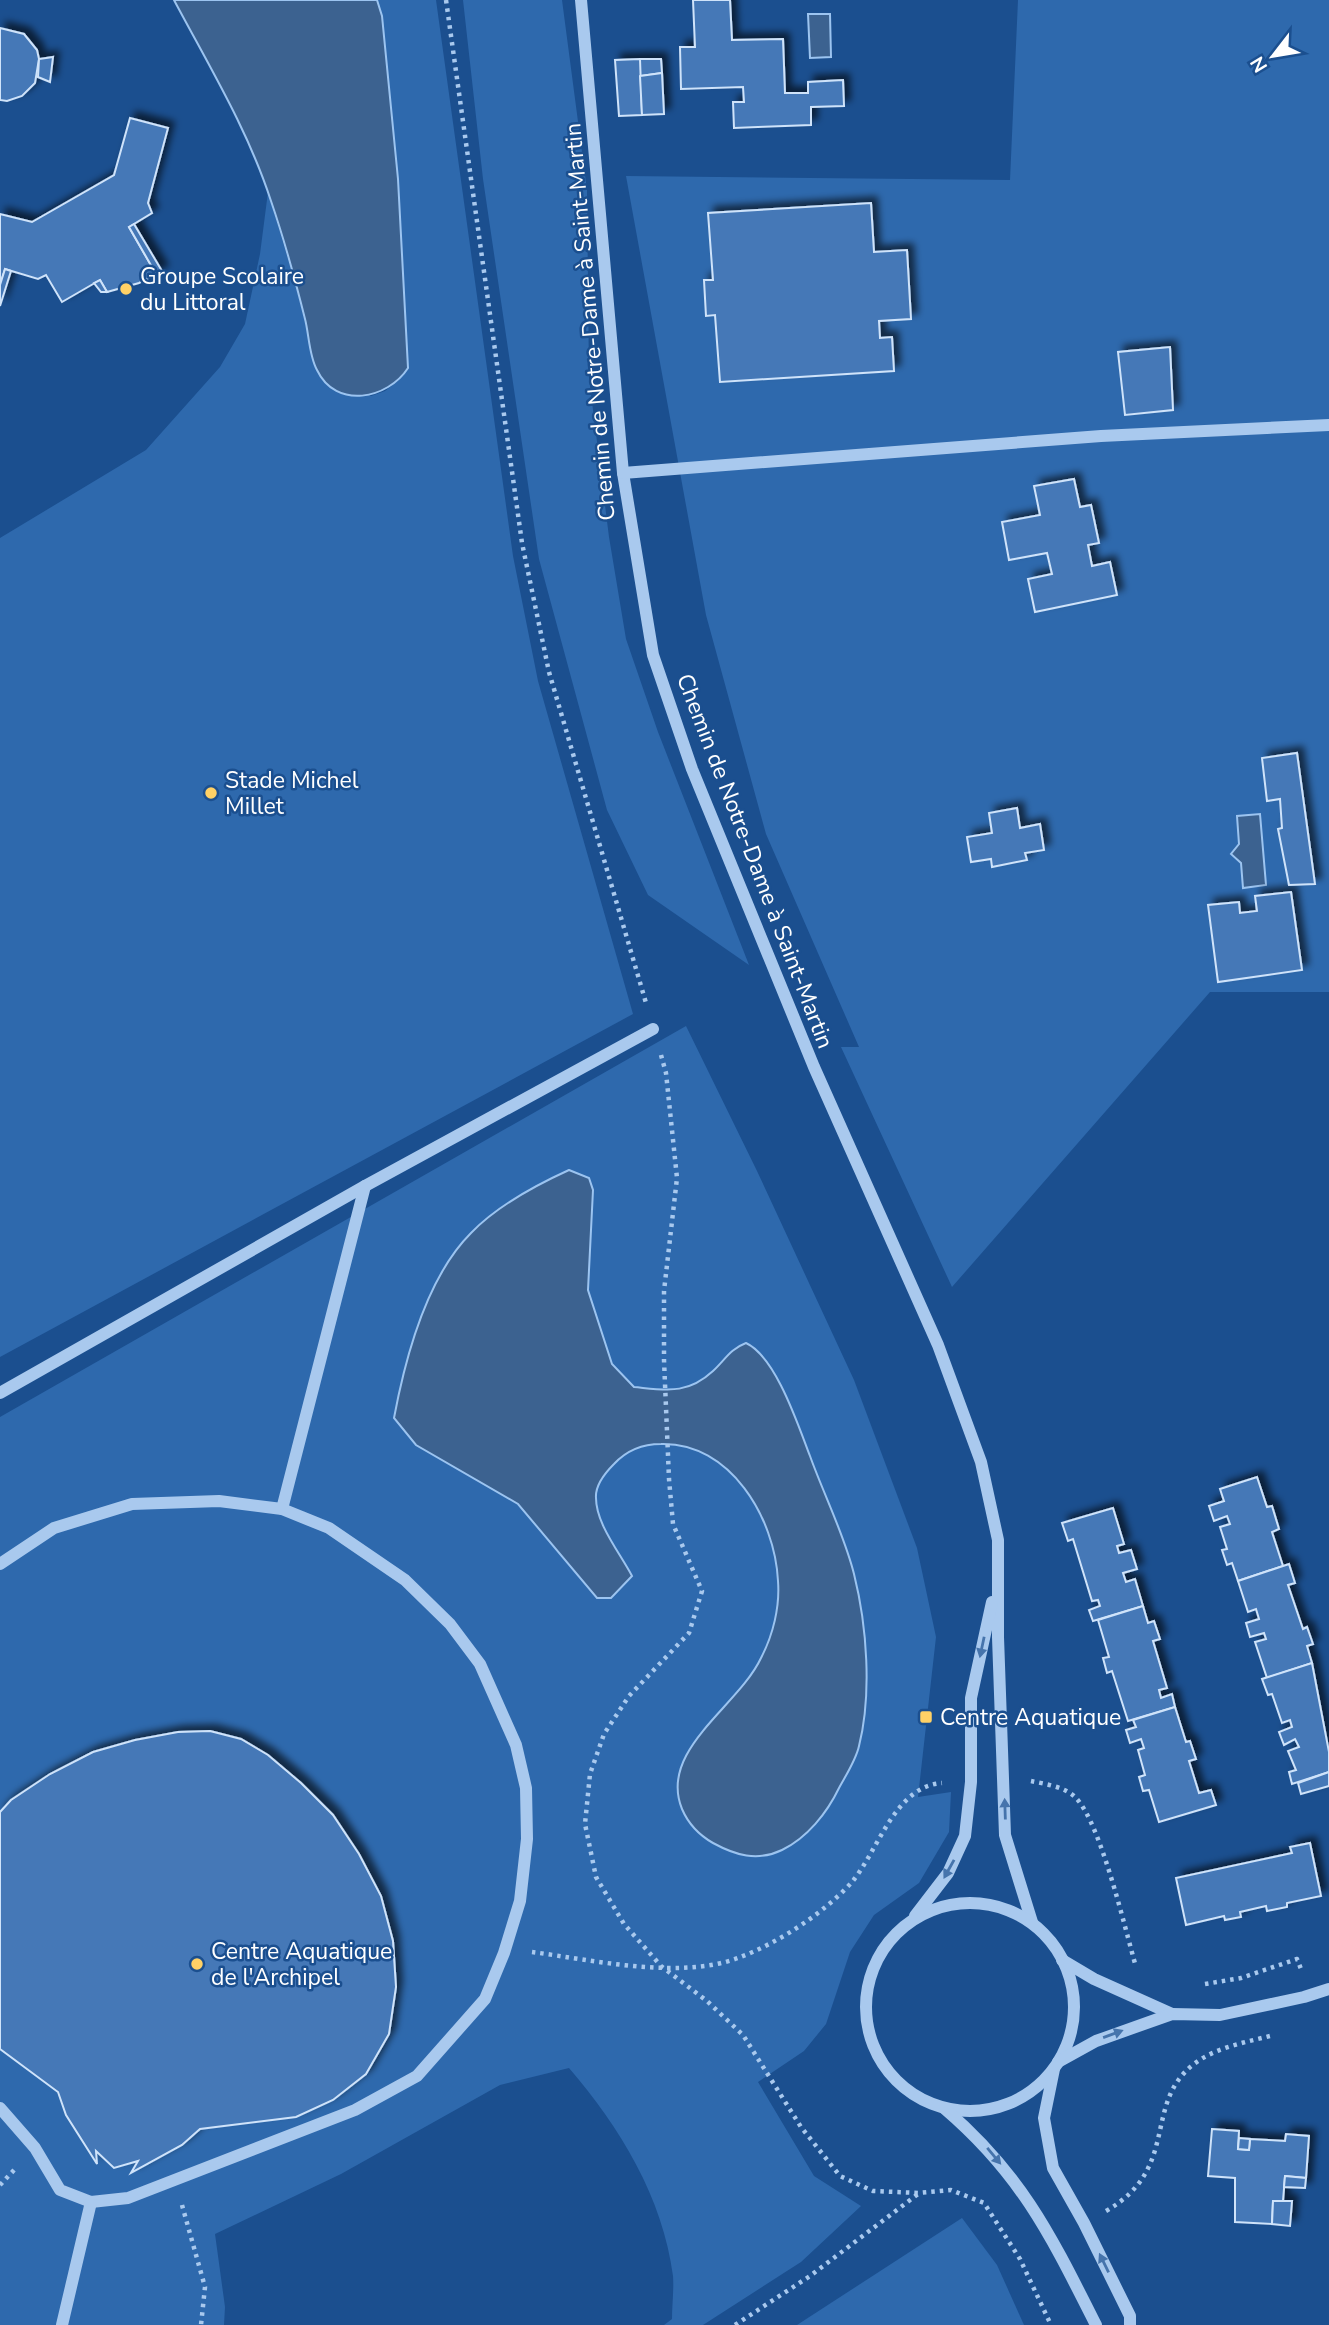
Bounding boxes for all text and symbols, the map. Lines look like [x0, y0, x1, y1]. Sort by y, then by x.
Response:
north arrow [1238, 21, 1308, 91]
text: N [1244, 51, 1274, 77]
street label: Chemin de Notre-Dame à Saint-Martin [557, 122, 623, 522]
place label: Groupe Scolaire du Littoral [140, 261, 304, 318]
marker: Groupe Scolaire du Littoral [118, 281, 134, 297]
street label: Chemin de Notre-Dame à Saint-Martin [669, 669, 841, 1053]
place label: Stade Michel Millet [225, 765, 359, 822]
marker: Stade Michel Millet [203, 785, 219, 801]
one-way arrow [976, 1636, 987, 1658]
place label: Centre Aquatique [940, 1702, 1121, 1733]
marker: Centre Aquatique [918, 1709, 934, 1725]
one-way arrow [999, 1798, 1010, 1820]
one-way arrow [943, 1859, 955, 1878]
place label: Centre Aquatique de l'Archipel [211, 1936, 392, 1993]
marker: Centre Aquatique de l'Archipel [189, 1956, 205, 1972]
one-way arrow [1103, 2029, 1124, 2040]
one-way arrow [986, 2147, 1001, 2164]
one-way arrow [1098, 2253, 1110, 2273]

